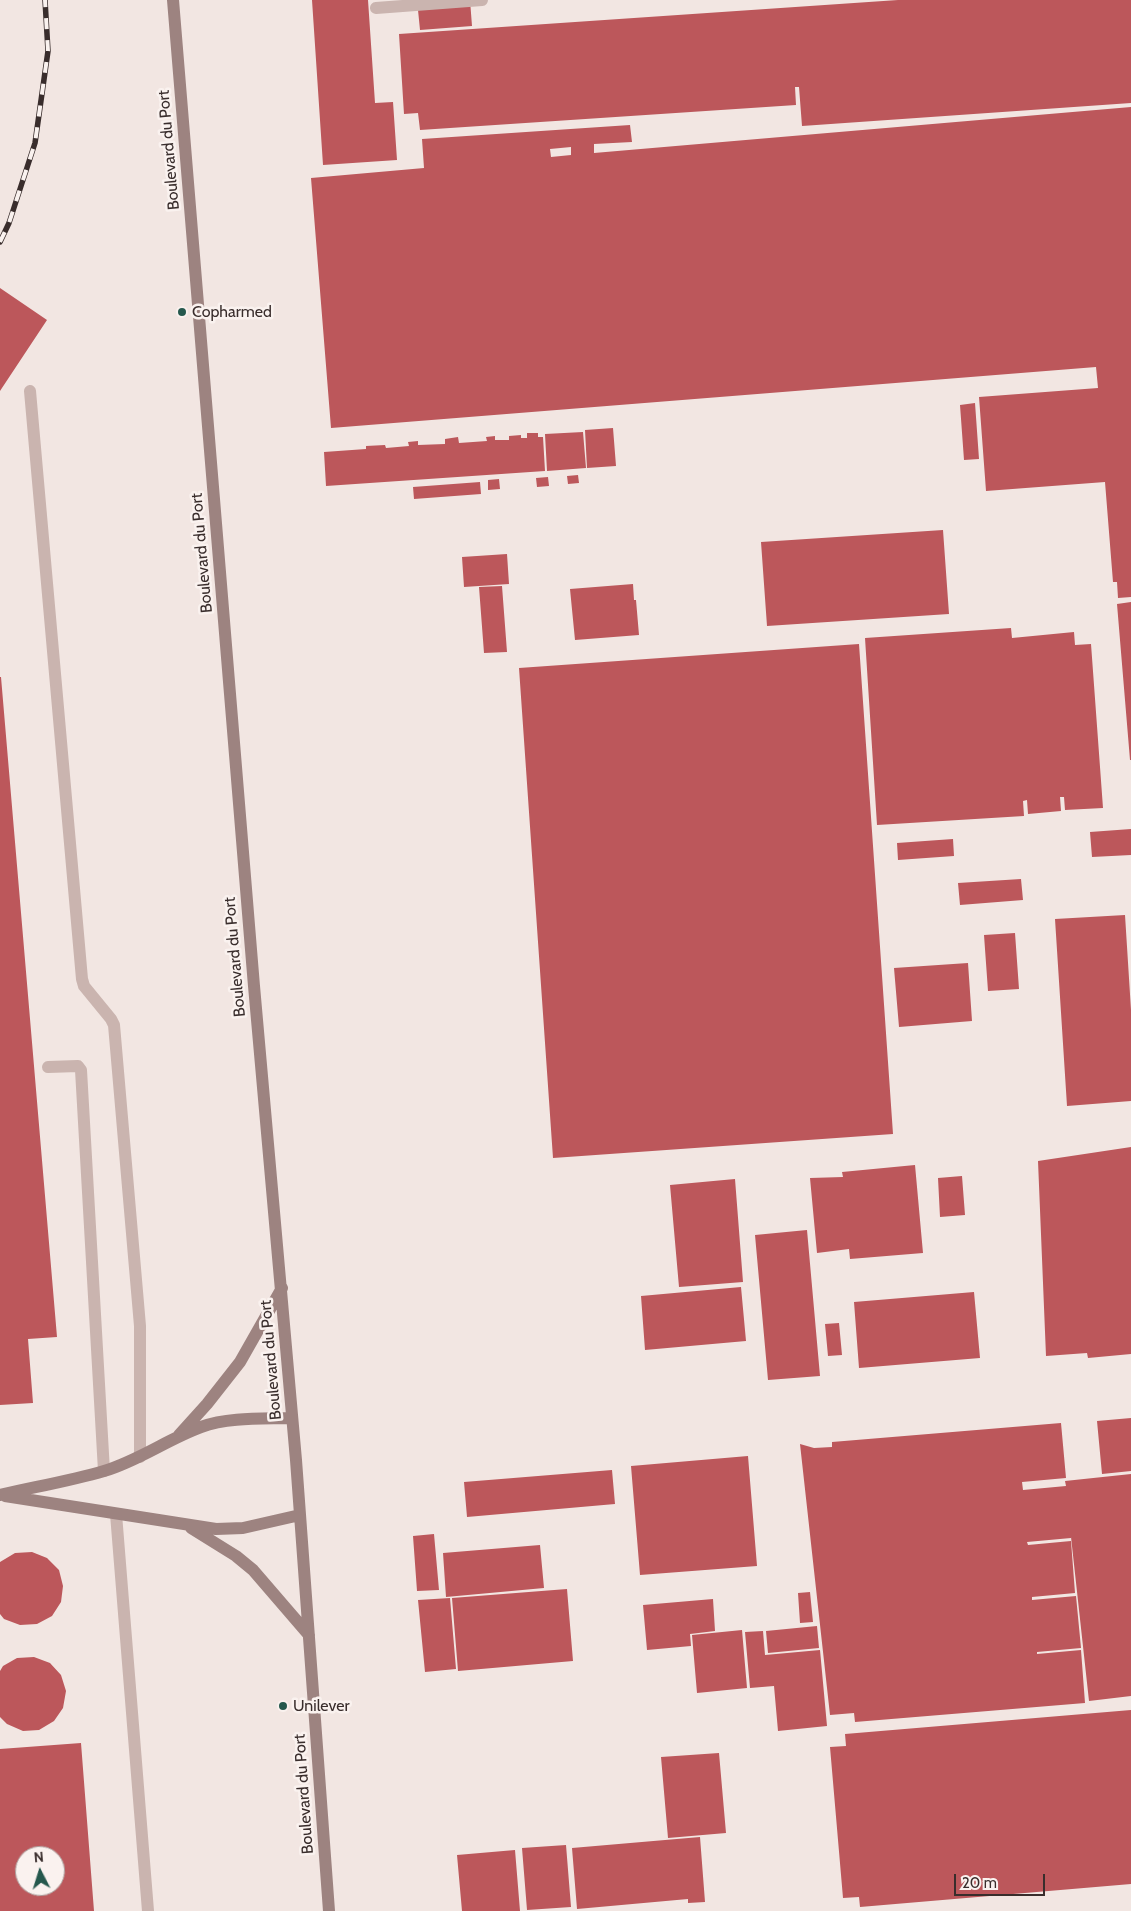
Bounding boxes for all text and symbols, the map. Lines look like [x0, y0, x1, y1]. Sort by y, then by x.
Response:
street label: Boulevard du Port [154, 89, 184, 211]
place label: Copharmed [192, 302, 272, 322]
marker: Copharmed [176, 306, 188, 318]
street label: Boulevard du Port [187, 492, 217, 614]
street label: Boulevard du Port [220, 896, 250, 1018]
street label: Boulevard du Port [256, 1299, 286, 1421]
place label: Unilever [293, 1696, 349, 1716]
marker: Unilever [277, 1700, 289, 1712]
street label: Boulevard du Port [290, 1733, 318, 1855]
north arrow [15, 1846, 65, 1896]
text: N [33, 1848, 44, 1866]
scale bar [956, 1864, 1047, 1896]
text: 20 m [962, 1874, 997, 1892]

